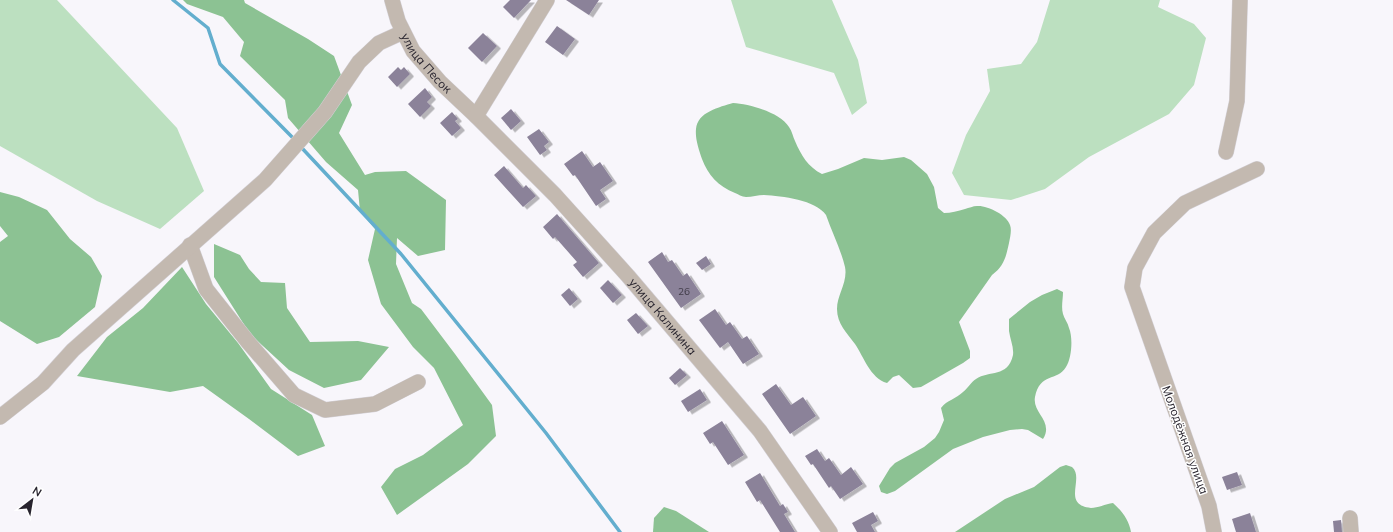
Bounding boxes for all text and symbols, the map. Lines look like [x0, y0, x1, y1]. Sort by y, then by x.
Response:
street label: улица Песок [398, 30, 456, 97]
street label: улица Калинина [626, 275, 700, 358]
house number: 26 [678, 285, 690, 298]
street label: Молодёжная улица [1159, 384, 1212, 496]
north arrow [12, 480, 52, 520]
text: N [30, 483, 44, 500]

